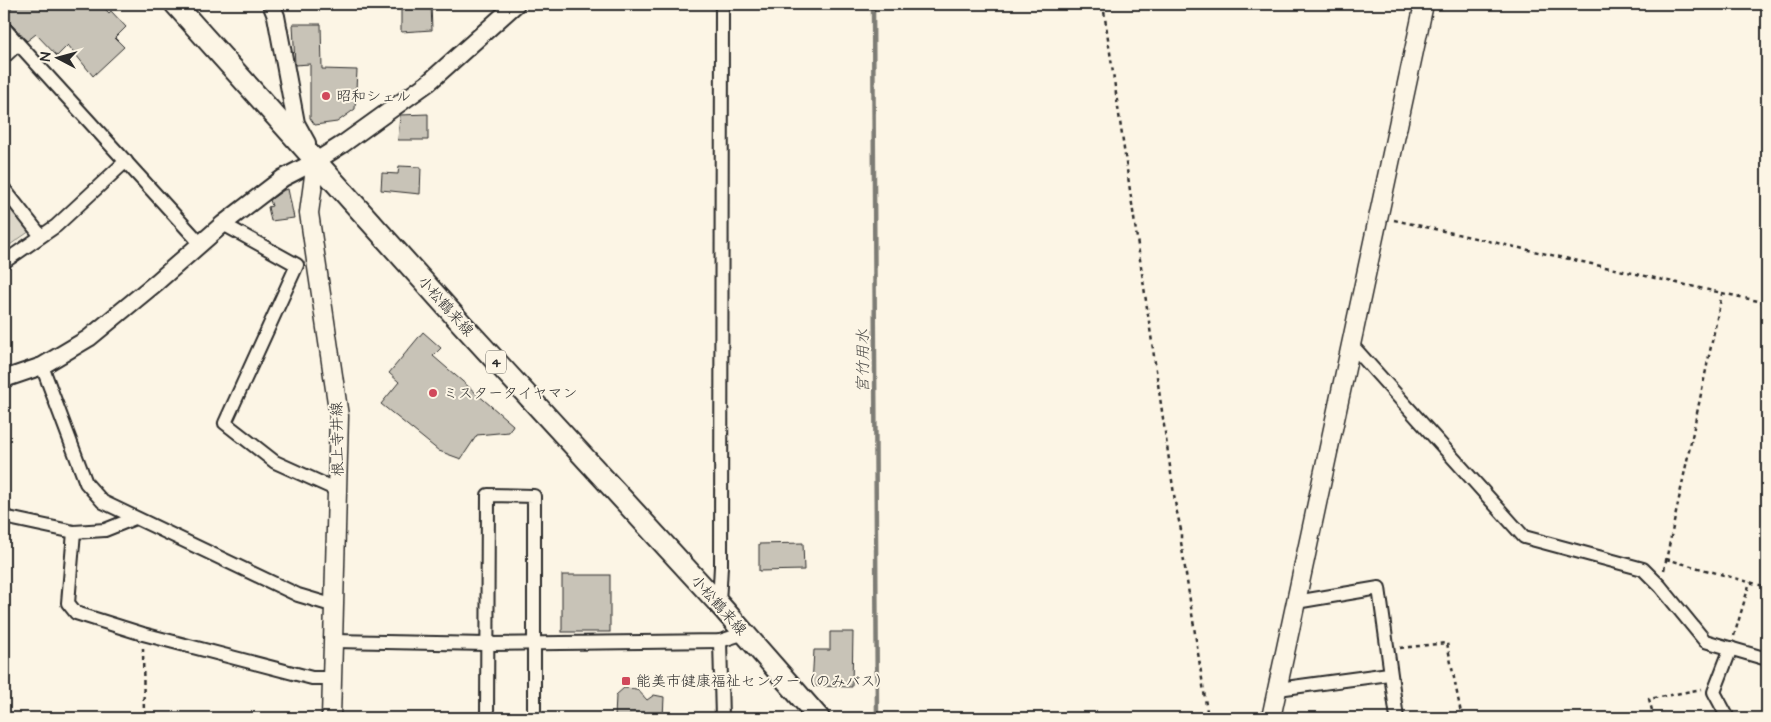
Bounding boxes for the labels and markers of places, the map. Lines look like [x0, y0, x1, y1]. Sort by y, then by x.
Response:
place label: 昭和シェル [336, 86, 411, 107]
marker: 昭和シェル [320, 90, 332, 102]
place label: ミスタータイヤマン [443, 383, 577, 404]
marker: ミスタータイヤマン [427, 387, 439, 399]
place label: 能美市健康福祉センター（のみバス） [636, 671, 890, 692]
marker: 能美市健康福祉センター（のみバス） [620, 675, 632, 687]

